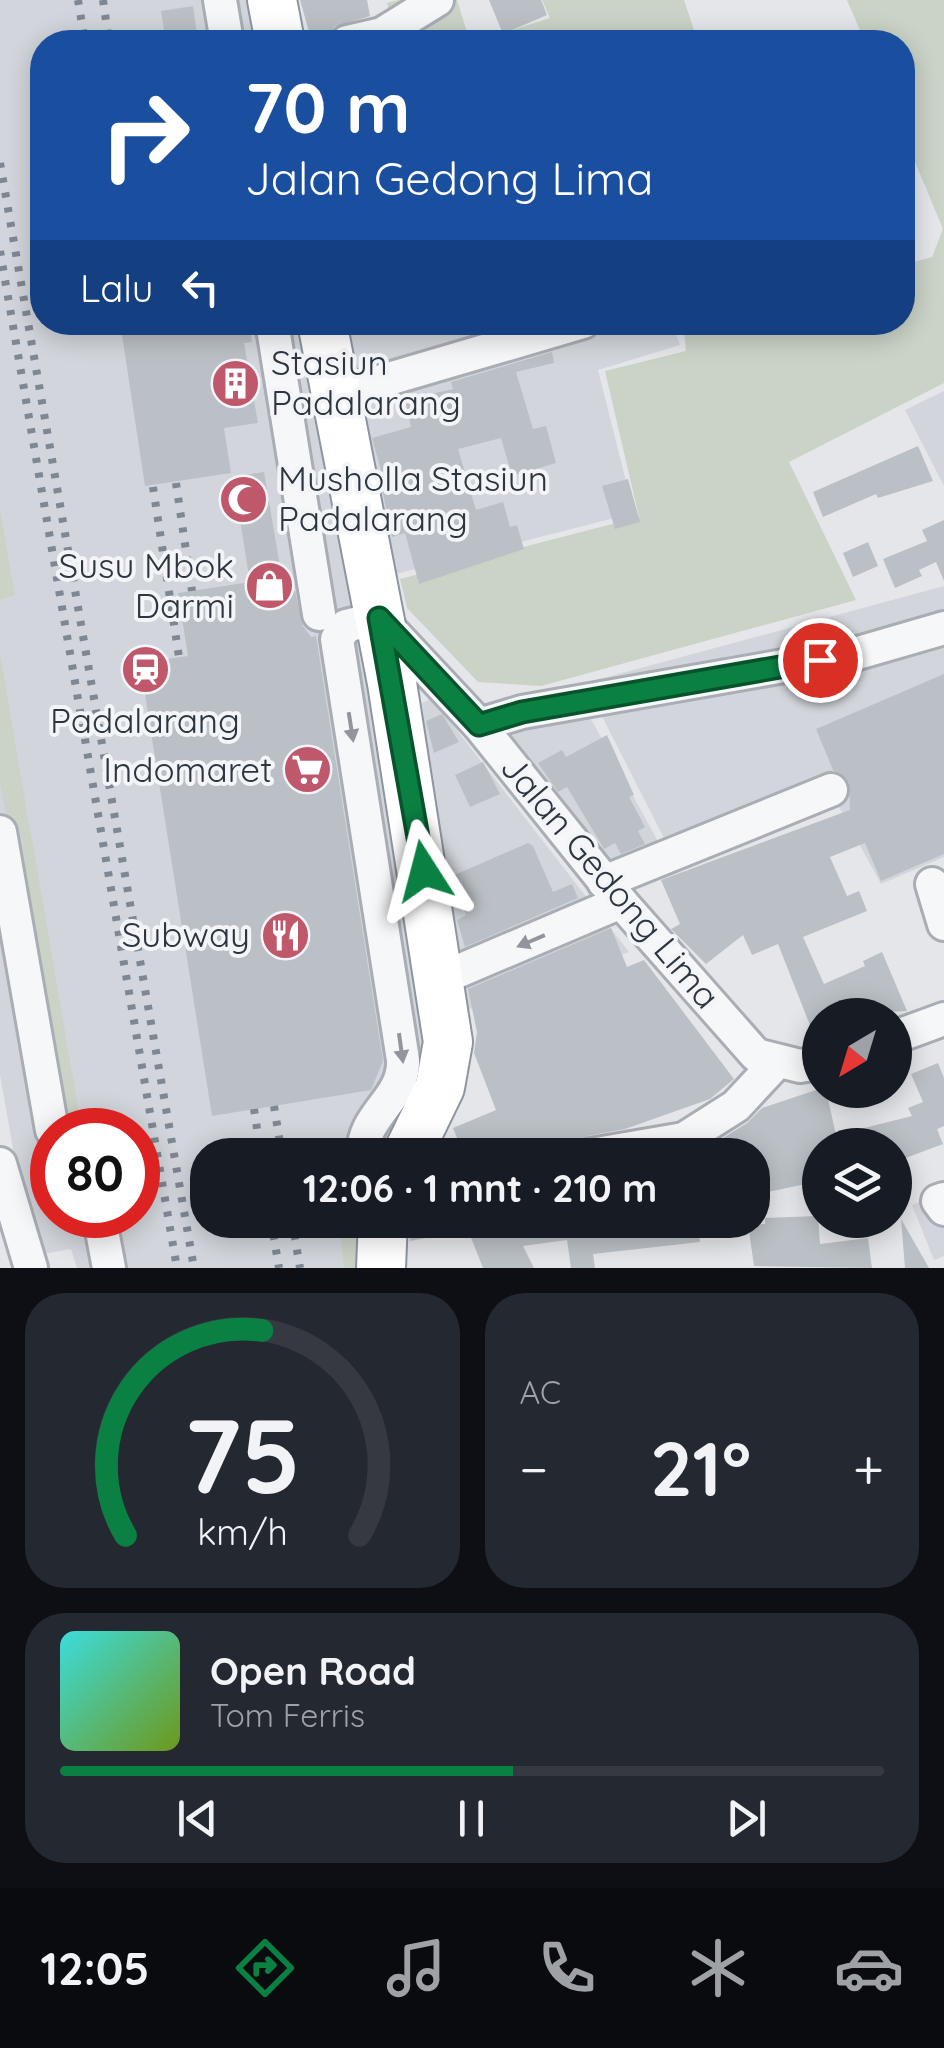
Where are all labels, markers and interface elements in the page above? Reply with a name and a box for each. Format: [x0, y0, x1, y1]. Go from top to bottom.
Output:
text: 70 m [245, 63, 411, 151]
icon: right [80, 70, 210, 200]
text: Jalan Gedong Lima [245, 150, 653, 206]
icon: left [173, 260, 228, 315]
text: Lalu [80, 264, 153, 312]
place label: Stasiun Padalarang [271, 340, 461, 424]
building icon: Stasiun Padalarang [210, 357, 262, 409]
place label: Musholla Stasiun Padalarang [278, 456, 548, 540]
mosque icon: Musholla Stasiun Padalarang [217, 473, 269, 525]
place label: Susu Mbok Darmi [59, 543, 234, 627]
shop icon: Susu Mbok Darmi [243, 560, 295, 612]
pin [778, 618, 863, 703]
icon: arrive [793, 633, 848, 688]
station icon: Padalarang [119, 643, 171, 695]
place label: Padalarang [50, 698, 240, 742]
one-way arrow [344, 712, 359, 743]
supermarket icon: Indomaret [281, 744, 333, 796]
street label: Jalan Gedong Lima [492, 746, 730, 1017]
place label: Indomaret [103, 747, 272, 791]
position arrow [372, 819, 476, 923]
restaurant icon: Subway [259, 909, 311, 961]
place label: Subway [122, 912, 250, 956]
one-way arrow [516, 933, 546, 949]
north arrow [802, 998, 912, 1108]
map controls [802, 998, 912, 1238]
one-way arrow [393, 1033, 409, 1064]
speed limit sign: 80 [30, 1108, 160, 1238]
button: layers [802, 1128, 912, 1238]
text: 12:06 · 1 mnt · 210 m [303, 1164, 657, 1212]
text: AC [520, 1372, 561, 1412]
text: 75 [184, 1389, 301, 1519]
text: 21° [650, 1421, 751, 1515]
text: − [520, 1434, 548, 1503]
text: + [853, 1434, 884, 1503]
text: km/h [197, 1509, 288, 1554]
text: Open Road [210, 1647, 416, 1695]
text: Tom Ferris [210, 1695, 365, 1735]
icon: previous [170, 1791, 225, 1846]
icon: pause [444, 1791, 499, 1846]
icon: next [719, 1791, 774, 1846]
icon: directions [230, 1933, 300, 2003]
icon: music [381, 1933, 451, 2003]
icon: phone [532, 1933, 602, 2003]
icon: climate [683, 1933, 753, 2003]
icon: car [834, 1933, 904, 2003]
text: 12:05 [40, 1940, 149, 1996]

